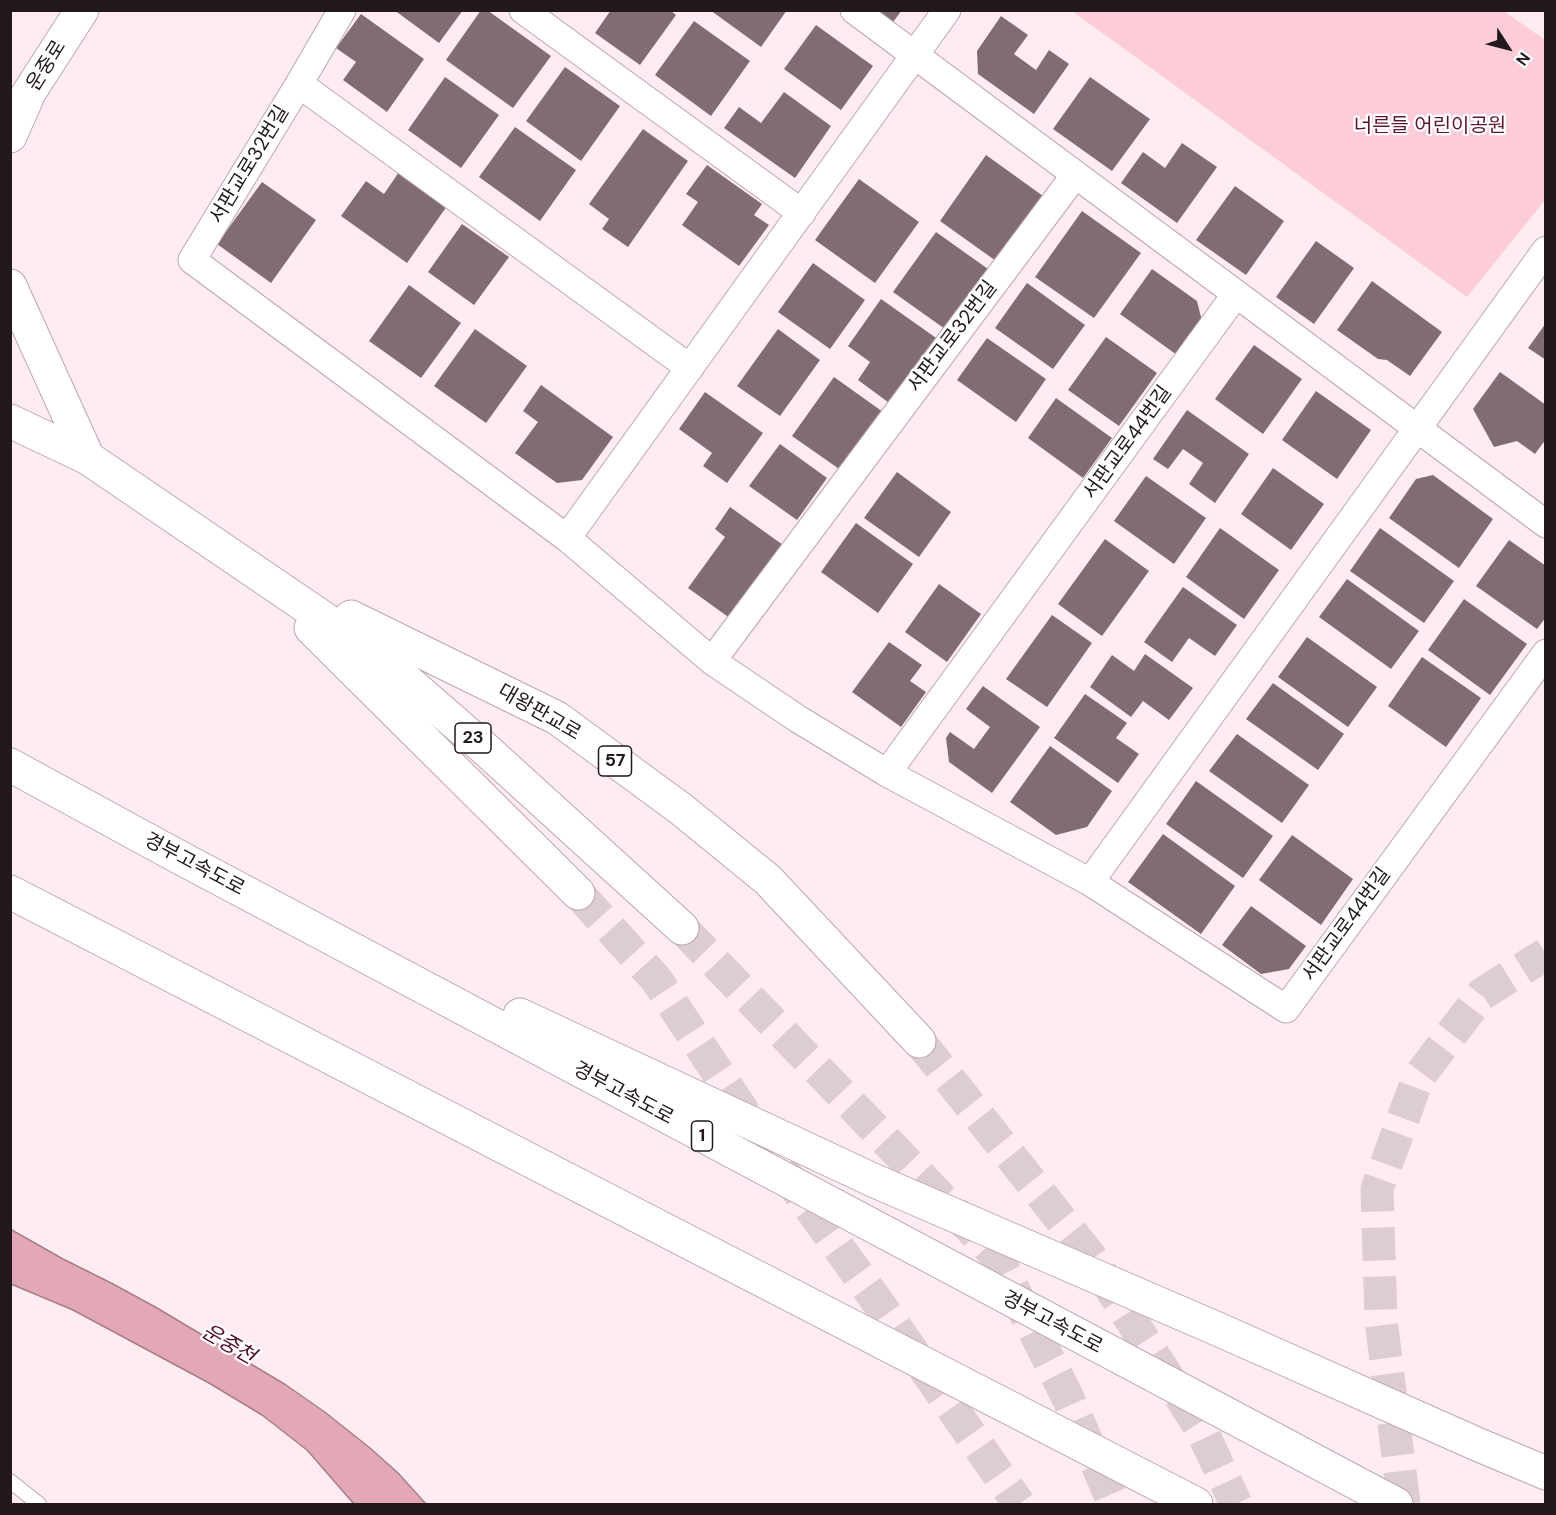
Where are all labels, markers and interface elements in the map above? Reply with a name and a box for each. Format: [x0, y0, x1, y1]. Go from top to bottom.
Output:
north arrow [1478, 18, 1538, 78]
street label: 운중로 [22, 36, 72, 96]
text: N [1511, 48, 1535, 70]
street label: 서판교로32번길 [205, 102, 295, 228]
park label: 너른들 어린이공원 [1354, 115, 1506, 139]
street label: 서판교로32번길 [903, 276, 1003, 398]
street label: 서판교로44번길 [1079, 381, 1177, 505]
street label: 대왕판교로 [493, 680, 585, 746]
road number: 23 [455, 723, 491, 753]
road number: 57 [598, 746, 632, 776]
street label: 경부고속도로 [140, 828, 248, 902]
street label: 서판교로44번길 [1298, 863, 1396, 987]
street label: 경부고속도로 [569, 1057, 677, 1131]
road number: 1 [692, 1121, 712, 1151]
street label: 경부고속도로 [998, 1286, 1106, 1360]
water label: 운중천 [197, 1320, 259, 1370]

